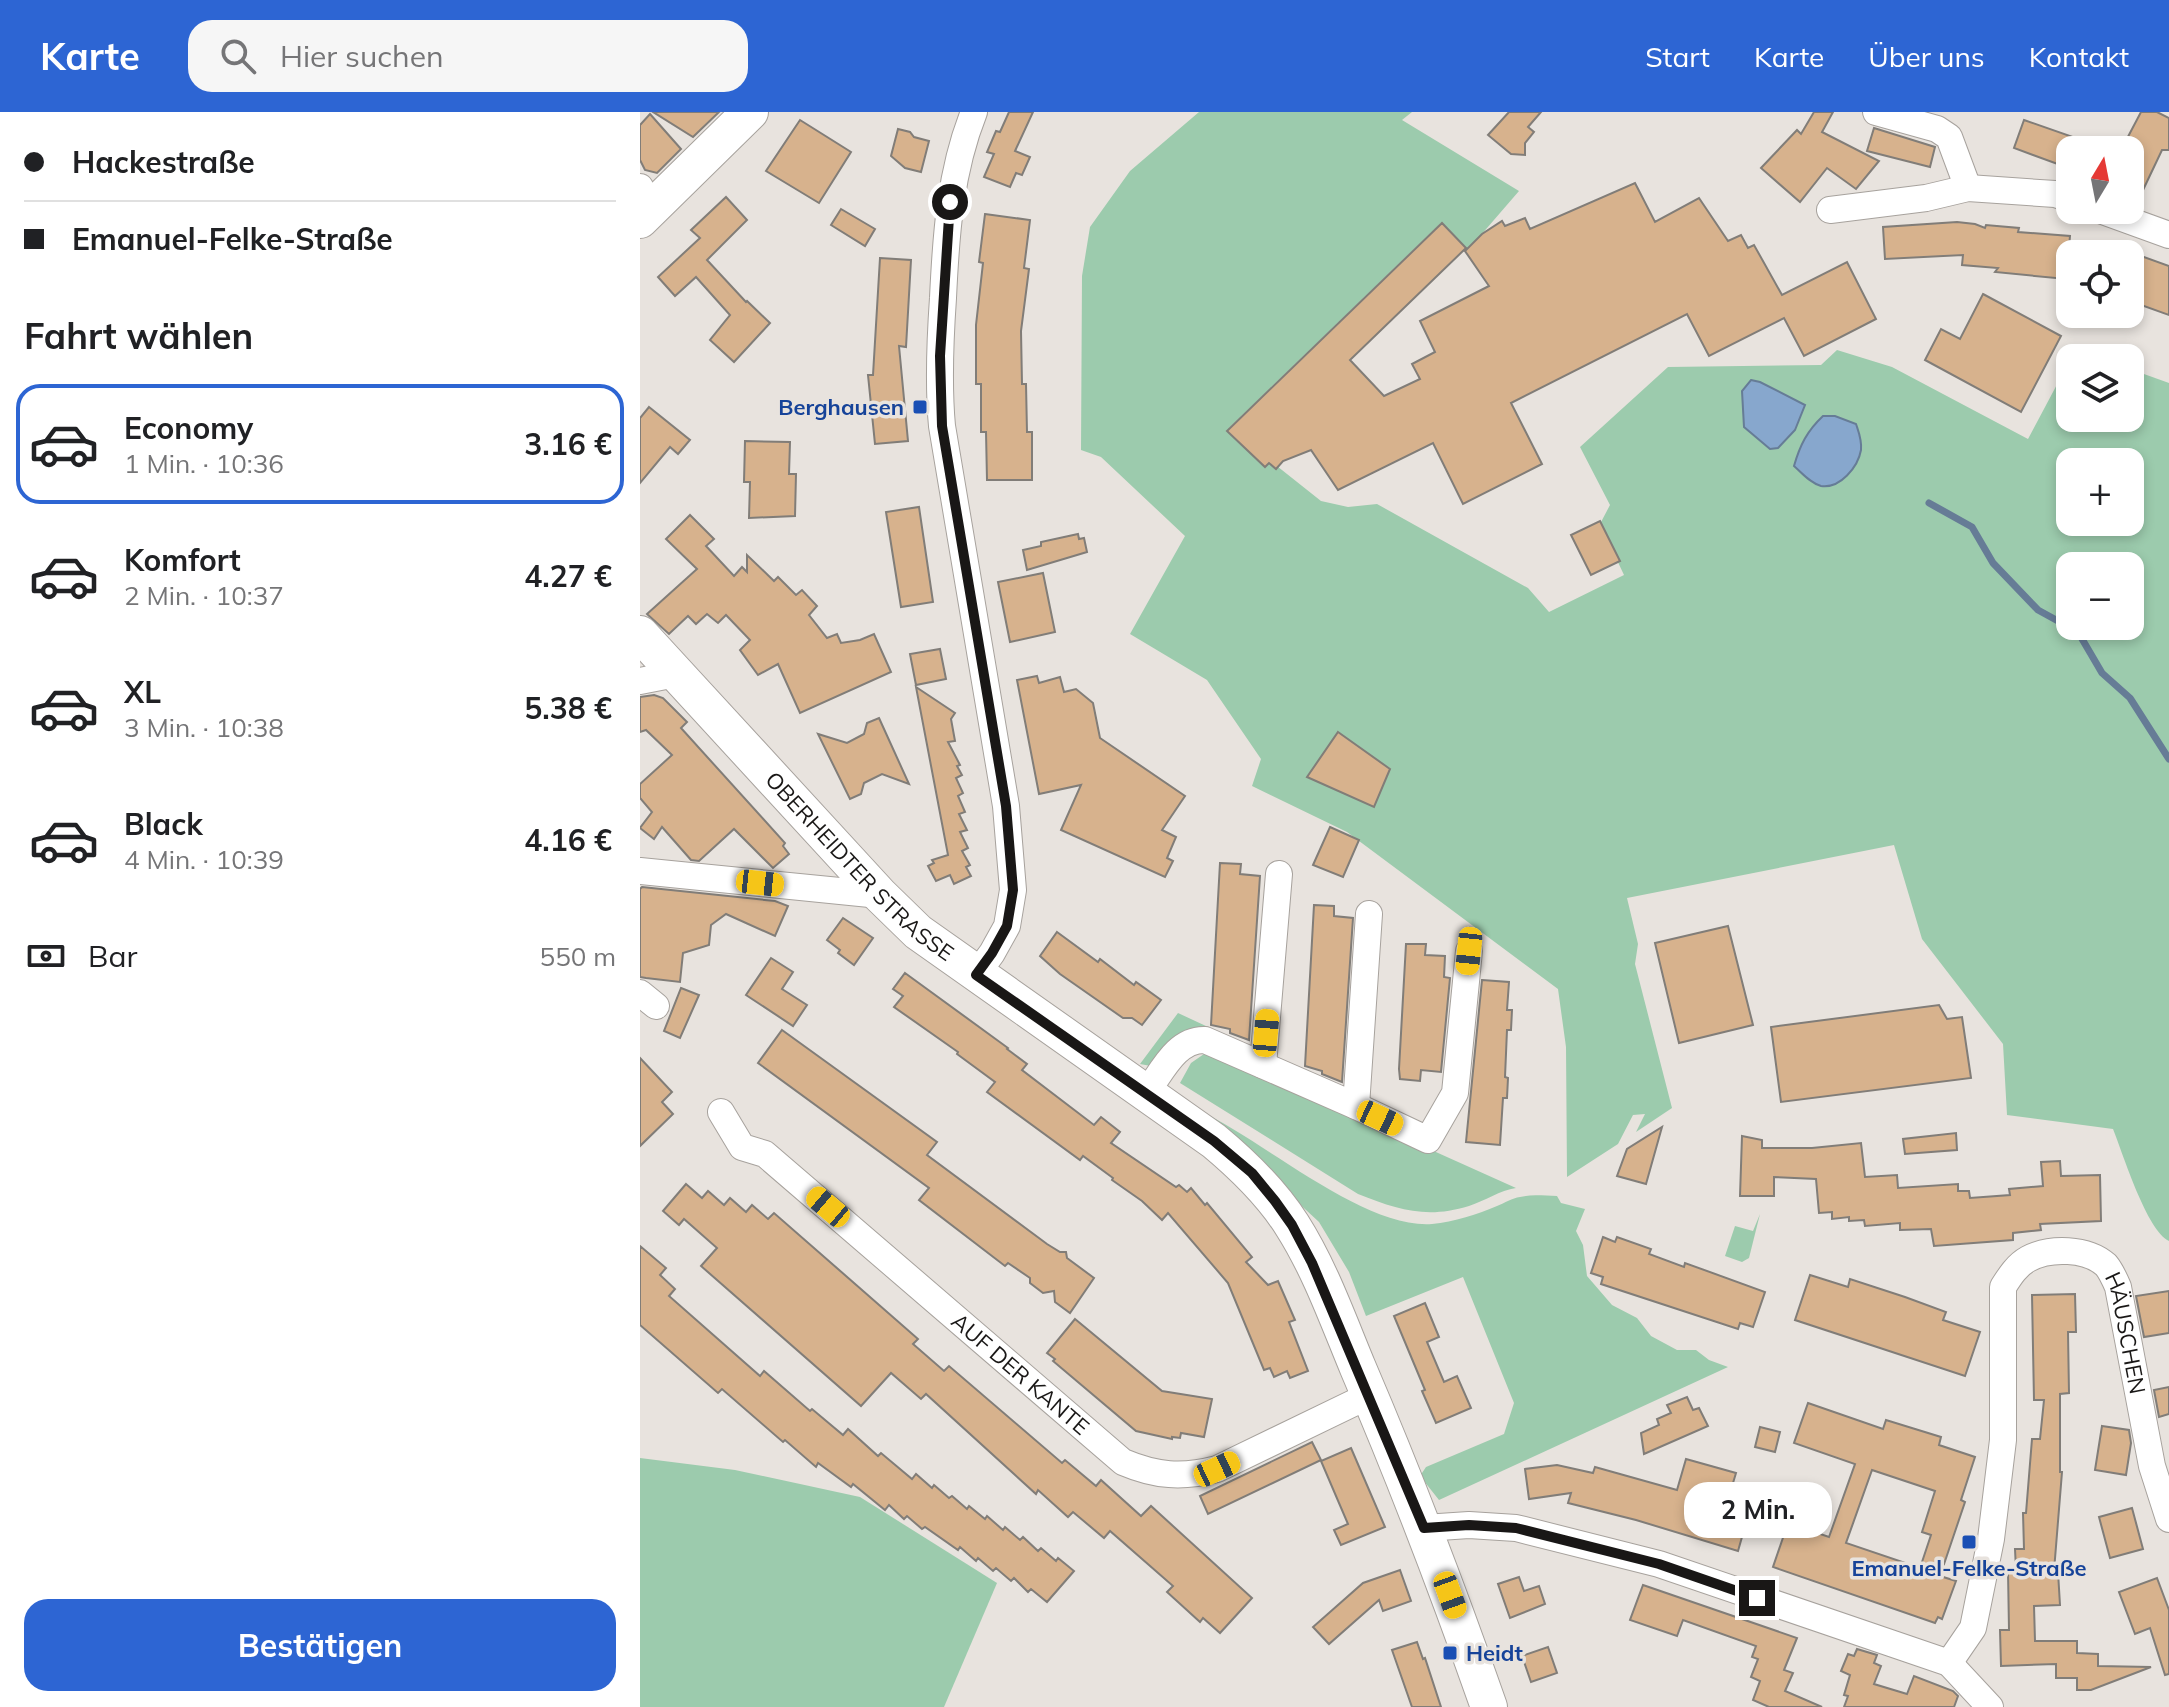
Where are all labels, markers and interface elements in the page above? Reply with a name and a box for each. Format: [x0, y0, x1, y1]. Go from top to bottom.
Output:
search box [188, 20, 748, 92]
text: Karte [40, 32, 140, 80]
icon: search [216, 34, 260, 78]
text: Hier suchen [280, 37, 444, 75]
text: Start [1645, 39, 1710, 74]
text: Karte [1754, 39, 1824, 74]
text: Über uns [1868, 39, 1985, 74]
text: Kontakt [2029, 39, 2129, 74]
north arrow [2056, 136, 2144, 224]
map controls [2056, 136, 2144, 640]
text: Hackestraße [72, 143, 255, 181]
route start [932, 184, 968, 220]
text: Emanuel-Felke-Straße [72, 220, 393, 258]
button: locate [2056, 240, 2144, 328]
text: Fahrt wählen [24, 313, 253, 358]
button: layers [2056, 344, 2144, 432]
place label: Berghausen [778, 393, 904, 421]
marker: Berghausen [911, 398, 929, 416]
icon: car [28, 408, 100, 480]
text: Economy [124, 409, 253, 447]
text: 3.16 € [524, 425, 612, 463]
text: 1 Min. · 10:36 [124, 447, 284, 480]
button: + [2056, 448, 2144, 536]
icon: car [28, 540, 100, 612]
text: Komfort [124, 541, 241, 579]
button: − [2056, 552, 2144, 640]
text: 4.27 € [524, 557, 612, 595]
text: 2 Min. · 10:37 [124, 579, 284, 612]
icon: car [28, 672, 100, 744]
text: XL [124, 673, 161, 711]
text: 5.38 € [524, 689, 612, 727]
text: 3 Min. · 10:38 [124, 711, 284, 744]
street label: OBERHEIDTER STRASSE [760, 766, 959, 967]
icon: car [28, 804, 100, 876]
text: Black [124, 805, 203, 843]
text: 4.16 € [524, 821, 612, 859]
text: 4 Min. · 10:39 [124, 843, 284, 876]
car [735, 869, 785, 897]
car [1455, 926, 1483, 976]
icon: cash [24, 934, 68, 978]
text: Bar [88, 937, 137, 975]
text: 550 m [540, 940, 616, 973]
car [1252, 1008, 1280, 1058]
car [1353, 1097, 1407, 1139]
car [802, 1182, 854, 1232]
street label: HÄUSCHEN [2099, 1267, 2152, 1396]
street label: AUF DER KANTE [946, 1307, 1095, 1441]
car [1190, 1448, 1244, 1490]
callout: 2 Min. [1683, 1482, 1831, 1538]
text: 2 Min. [1721, 1493, 1795, 1526]
marker: Emanuel-Felke-Straße [1960, 1533, 1978, 1551]
place label: Emanuel-Felke-Straße [1851, 1554, 2087, 1582]
car [1431, 1568, 1469, 1622]
route end [1739, 1580, 1775, 1616]
button: Bestätigen [24, 1599, 616, 1691]
place label: Heidt [1466, 1639, 1523, 1667]
marker: Heidt [1441, 1644, 1459, 1662]

